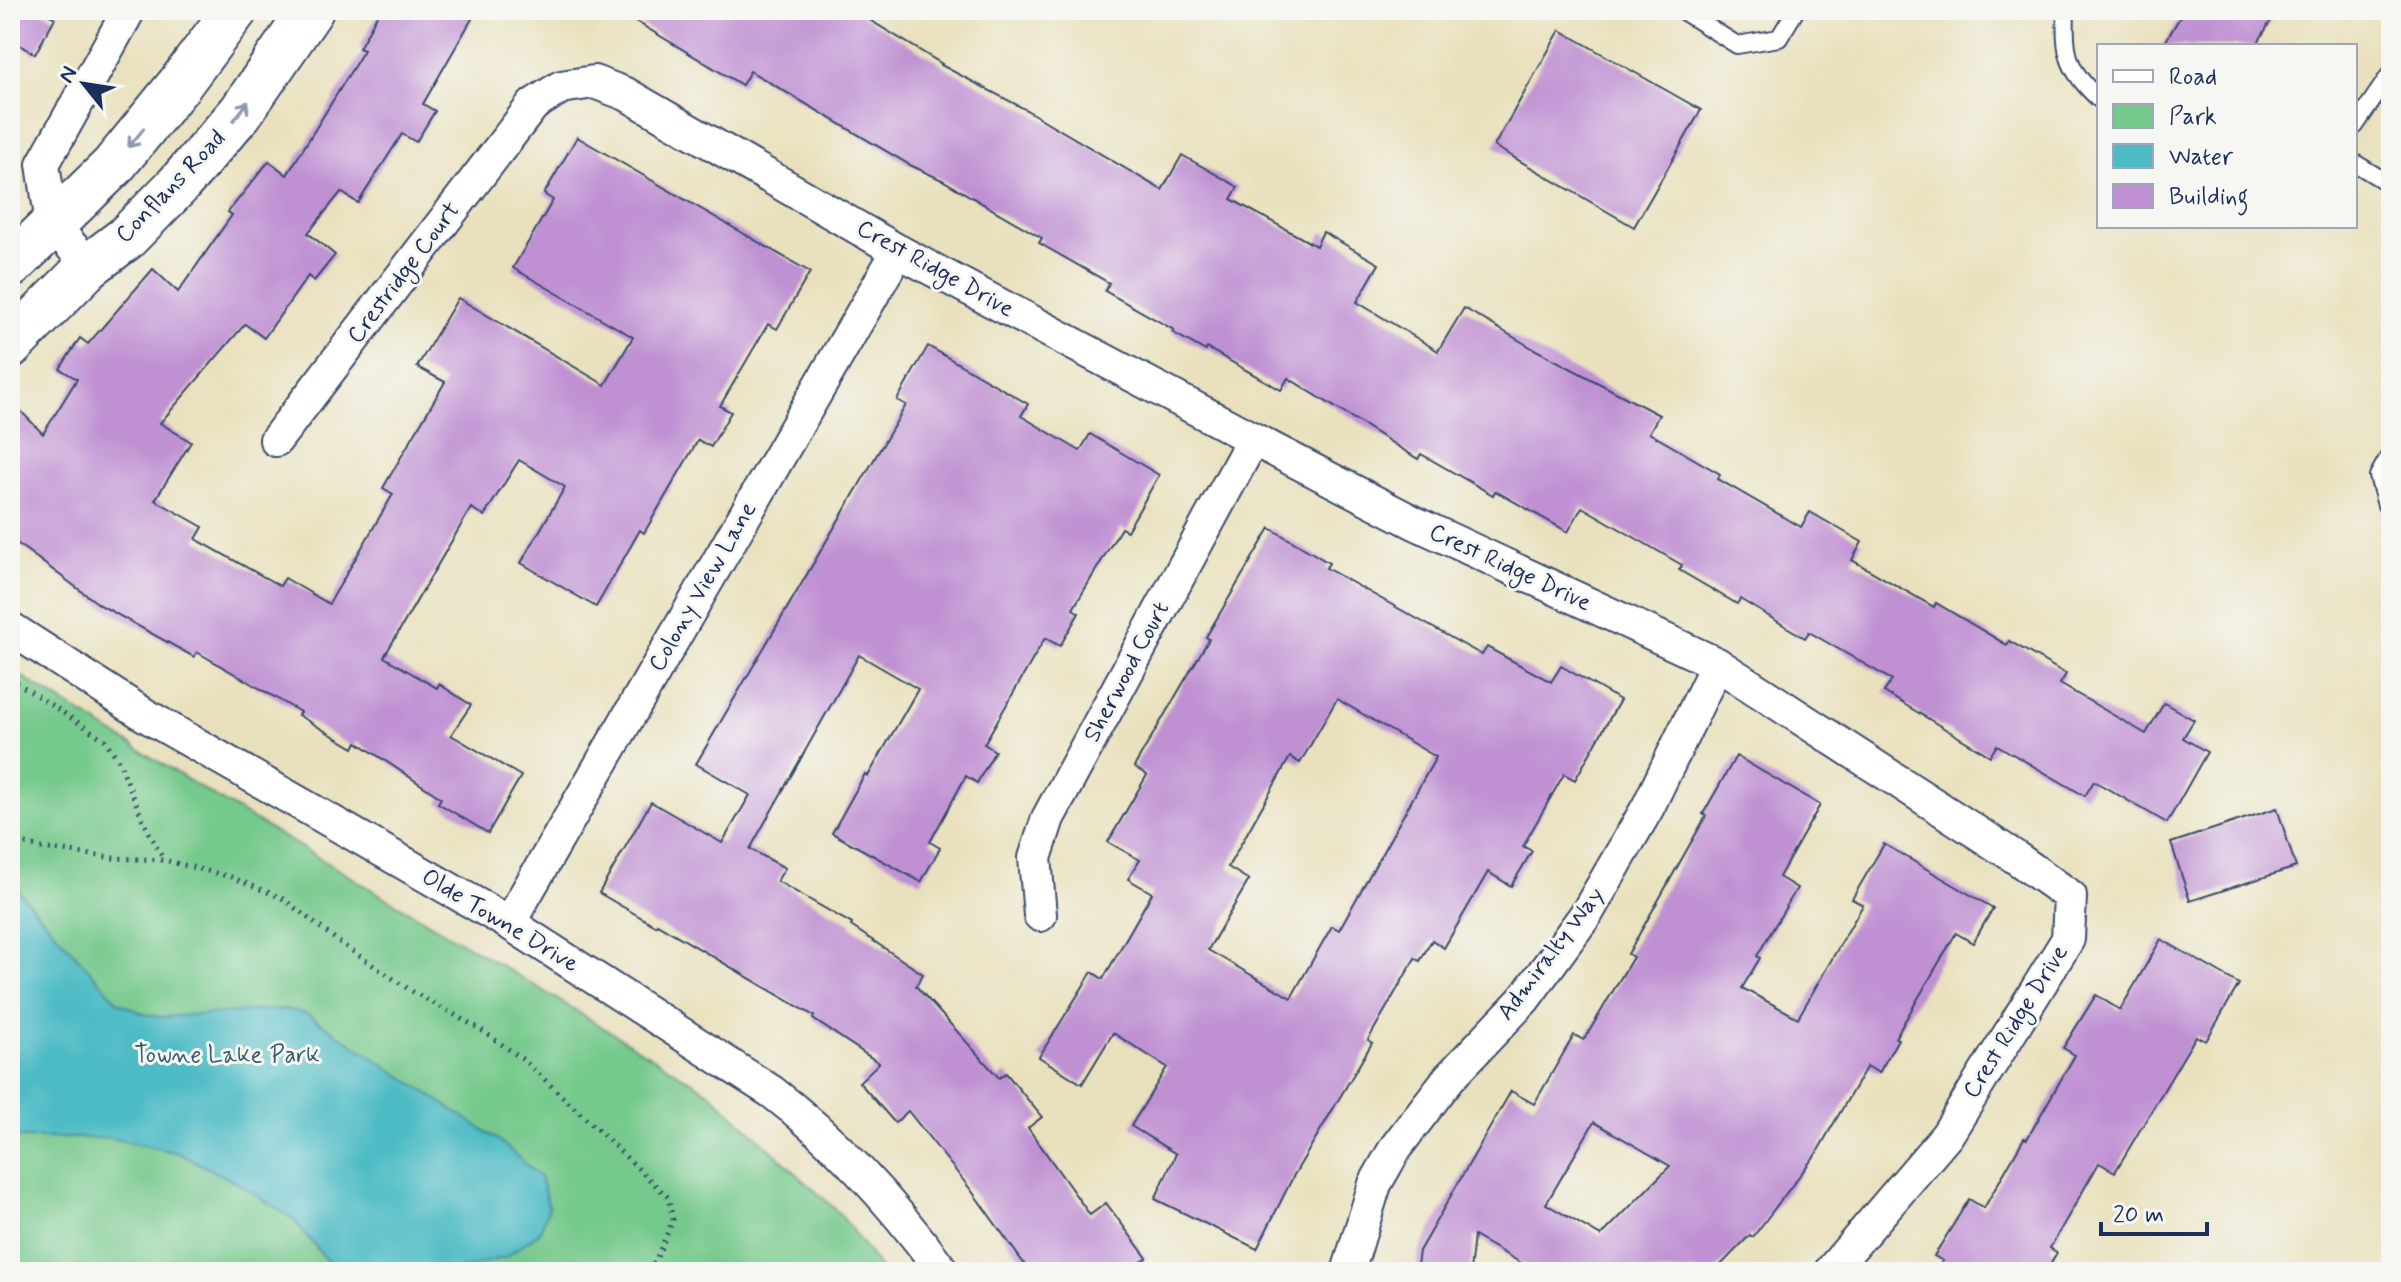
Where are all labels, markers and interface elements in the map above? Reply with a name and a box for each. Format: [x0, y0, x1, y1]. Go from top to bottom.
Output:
north arrow [44, 44, 124, 124]
legend [2097, 44, 2357, 228]
text: N [53, 62, 84, 88]
text: Road [2169, 62, 2217, 93]
one-way arrow [232, 101, 250, 122]
text: Park [2169, 102, 2217, 133]
street label: Conflans Road [109, 124, 233, 250]
one-way arrow [127, 127, 145, 148]
text: Water [2169, 142, 2234, 173]
text: Building [2169, 182, 2249, 216]
street label: Crestridge Court [341, 196, 469, 351]
street label: Crest Ridge Drive [850, 213, 1019, 327]
street label: Colony View Lane [642, 496, 764, 677]
street label: Crest Ridge Drive [1423, 517, 1596, 621]
street label: Sherwood Court [1077, 596, 1177, 748]
street label: Olde Towne Drive [416, 862, 584, 980]
street label: Admiralty Way [1491, 881, 1611, 1027]
street label: Crest Ridge Drive [1956, 939, 2077, 1106]
park label: Towne Lake Park [134, 1040, 320, 1071]
scale bar [2101, 1186, 2207, 1236]
text: 20 m [2113, 1200, 2164, 1231]

